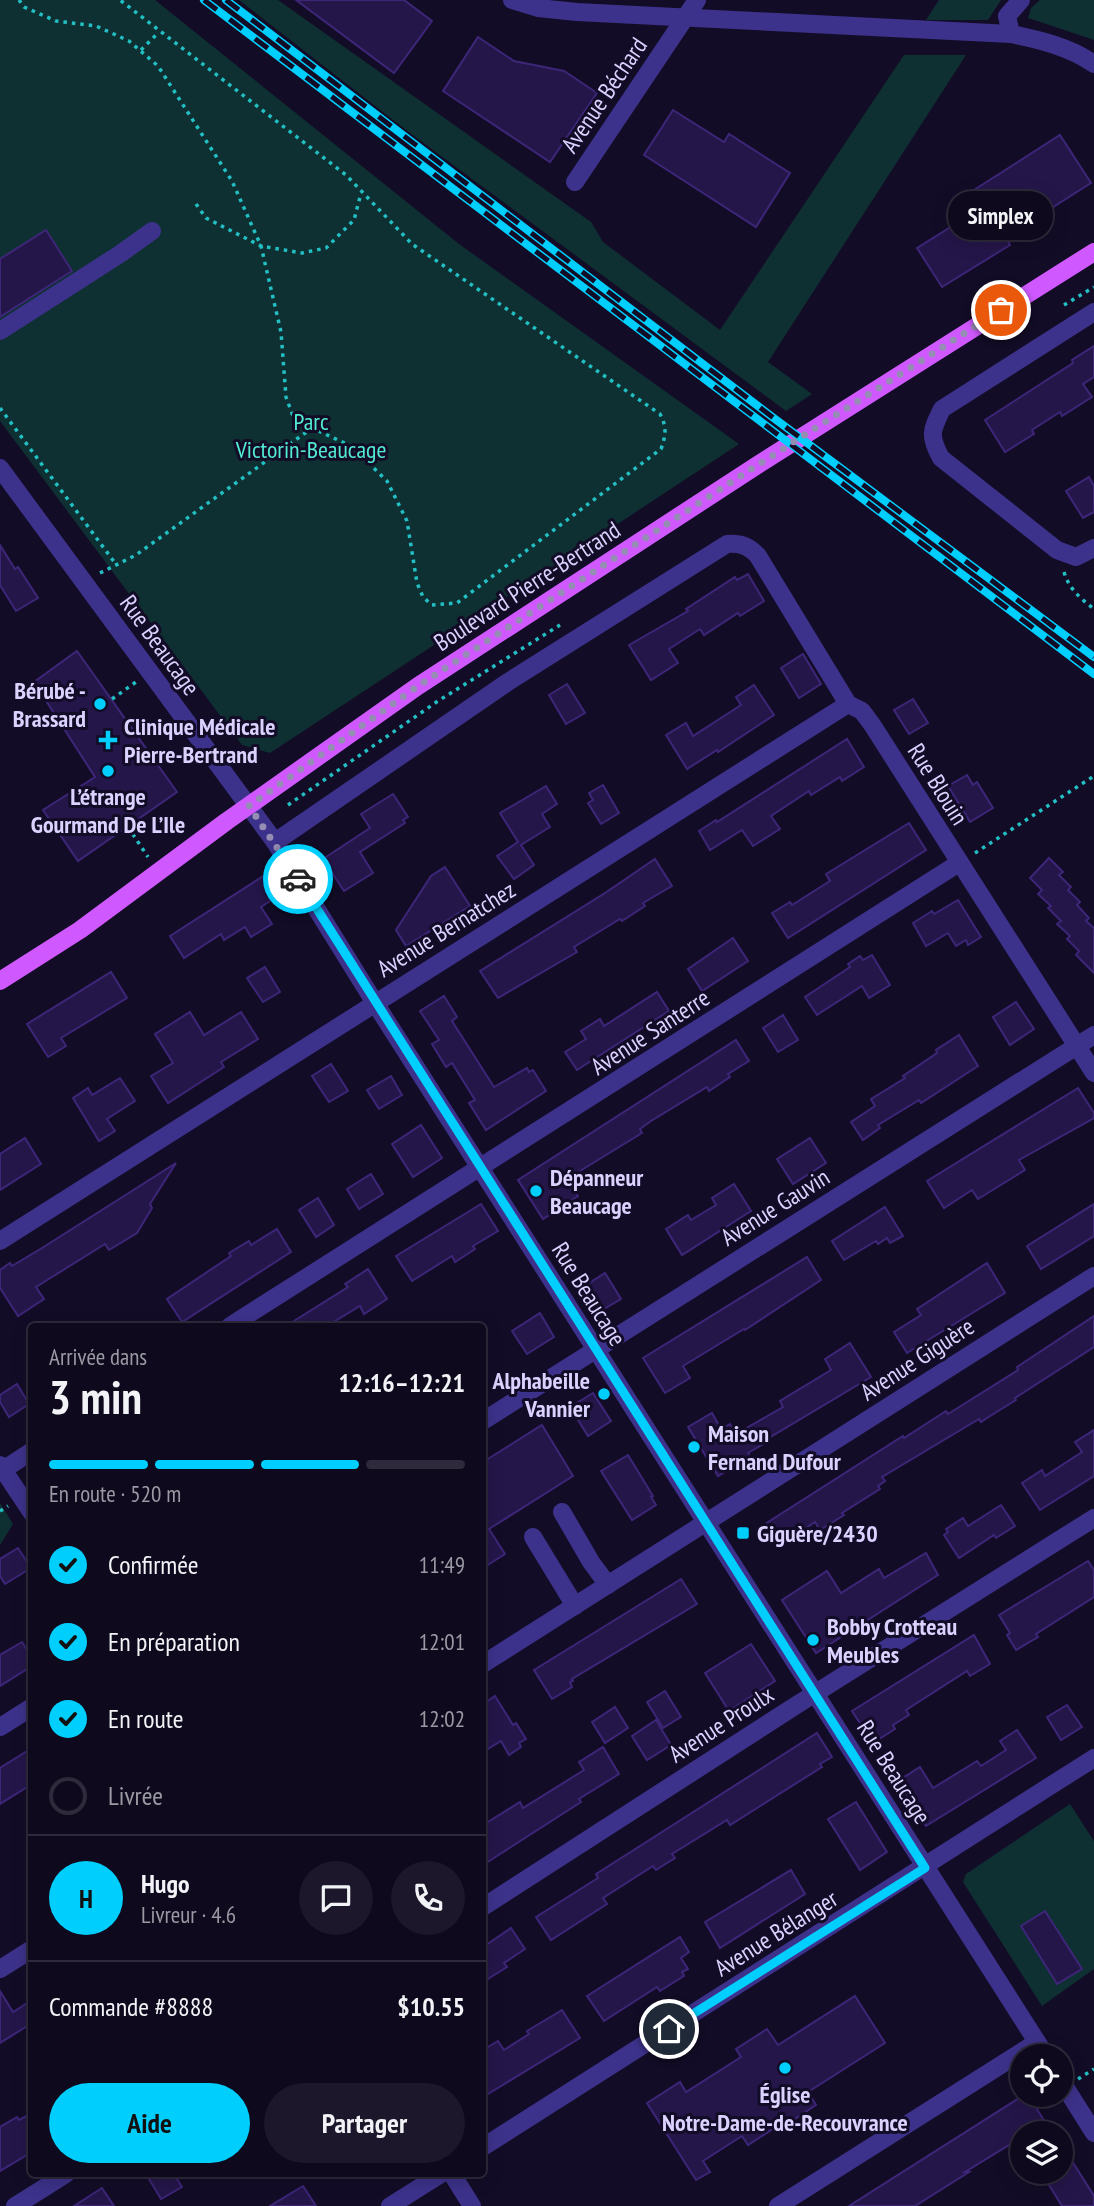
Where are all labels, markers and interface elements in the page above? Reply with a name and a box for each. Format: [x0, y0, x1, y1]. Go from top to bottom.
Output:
street label: Avenue Béchard [554, 31, 654, 159]
callout: Simplex [948, 191, 1054, 240]
text: Simplex [968, 201, 1033, 230]
pin [971, 280, 1031, 340]
icon: bag [982, 291, 1020, 329]
park label: Parc Victorin-Beaucage [235, 406, 386, 465]
street label: Boulevard Pierre-Bertrand [428, 514, 626, 658]
street label: Rue Beaucage [113, 589, 207, 701]
place label: Bérubé - Brassard [13, 675, 86, 734]
marker: Bérubé - Brassard [92, 696, 108, 712]
place label: Clinique Médicale Pierre-Bertrand [124, 711, 276, 770]
marker: Clinique Médicale Pierre-Bertrand [98, 730, 118, 750]
street label: Rue Blouin [901, 737, 975, 831]
marker: L’étrange Gourmand De L’Ile [100, 763, 116, 779]
place label: L’étrange Gourmand De L’Ile [31, 781, 185, 840]
courier [263, 844, 333, 914]
icon: car [279, 860, 317, 898]
street label: Avenue Bernatchez [371, 874, 521, 984]
street label: Avenue Santerre [585, 982, 715, 1082]
street label: Avenue Gauvin [715, 1161, 835, 1253]
place label: Dépanneur Beaucage [550, 1162, 644, 1221]
marker: Dépanneur Beaucage [528, 1183, 544, 1199]
street label: Rue Beaucage [545, 1236, 633, 1352]
street label: Avenue Giguère [854, 1311, 980, 1407]
text: Arrivée dans [49, 1342, 147, 1371]
place label: Alphabeille Vannier [491, 1365, 591, 1424]
text: 12:16–12:21 [338, 1366, 465, 1399]
text: 3 min [49, 1367, 142, 1427]
marker: Alphabeille Vannier [596, 1386, 612, 1402]
place label: Maison Fernand Dufour [708, 1418, 842, 1477]
marker: Maison Fernand Dufour [686, 1439, 702, 1455]
text: En route · 520 m [49, 1479, 181, 1508]
place label: Giguère/2430 [757, 1518, 878, 1549]
marker: Giguère/2430 [735, 1525, 751, 1541]
icon: check [49, 1546, 87, 1584]
text: Confirmée [108, 1548, 199, 1581]
text: 11:49 [419, 1550, 465, 1579]
place label: Bobby Crotteau Meubles [827, 1611, 957, 1670]
icon: check [49, 1623, 87, 1661]
text: En préparation [108, 1625, 240, 1658]
text: 12:01 [419, 1627, 465, 1656]
marker: Bobby Crotteau Meubles [805, 1632, 821, 1648]
street label: Avenue Proulx [663, 1679, 779, 1769]
icon: check [49, 1700, 87, 1738]
text: En route [108, 1702, 183, 1735]
text: 12:02 [419, 1704, 465, 1733]
street label: Rue Beaucage [850, 1714, 938, 1830]
text: Livrée [108, 1779, 163, 1812]
button: chat [299, 1861, 373, 1935]
button: phone [391, 1861, 465, 1935]
text: Hugo [141, 1867, 190, 1900]
text: H [79, 1882, 93, 1915]
street label: Avenue Bélanger [709, 1883, 844, 1983]
text: Livreur · 4.6 [141, 1900, 236, 1929]
text: Commande #8888 [49, 1990, 213, 2023]
text: $10.55 [397, 1990, 465, 2023]
pin [639, 1999, 699, 2059]
icon: home [650, 2010, 688, 2048]
map controls [1010, 2044, 1073, 2184]
button: locate [1010, 2044, 1073, 2107]
marker: Église Notre-Dame-de-Recouvrance [777, 2060, 793, 2076]
place label: Église Notre-Dame-de-Recouvrance [662, 2079, 908, 2138]
button: Aide [49, 2083, 250, 2163]
button: Partager [264, 2083, 465, 2163]
button: layers [1010, 2121, 1073, 2184]

